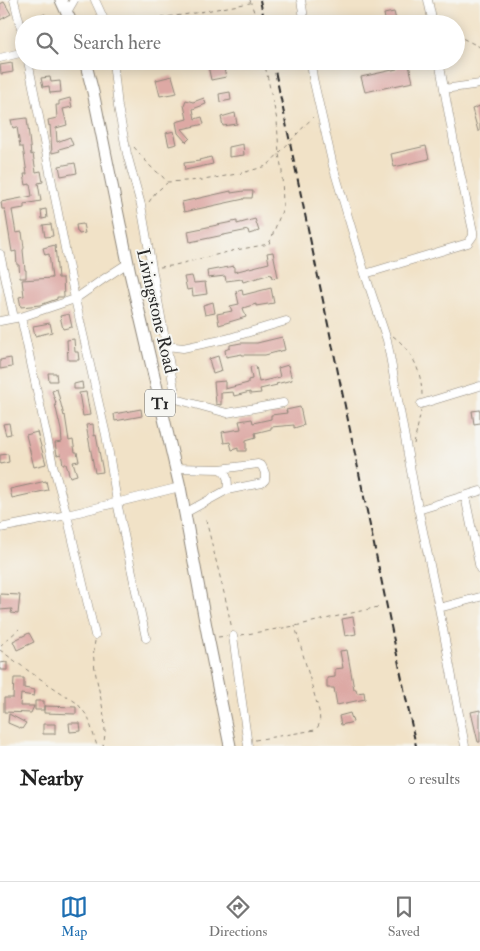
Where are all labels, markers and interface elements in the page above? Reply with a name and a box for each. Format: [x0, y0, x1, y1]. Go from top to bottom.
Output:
search box [15, 15, 465, 70]
icon: search [33, 29, 61, 57]
text: Search here [73, 31, 161, 55]
street label: Livingstone Road [131, 247, 182, 376]
road number: T1 [145, 389, 175, 416]
text: Nearby [20, 765, 83, 792]
text: 0 results [407, 769, 460, 789]
tab: Map [60, 893, 88, 940]
tab: Directions [209, 893, 267, 940]
tab: Saved [388, 893, 420, 940]

